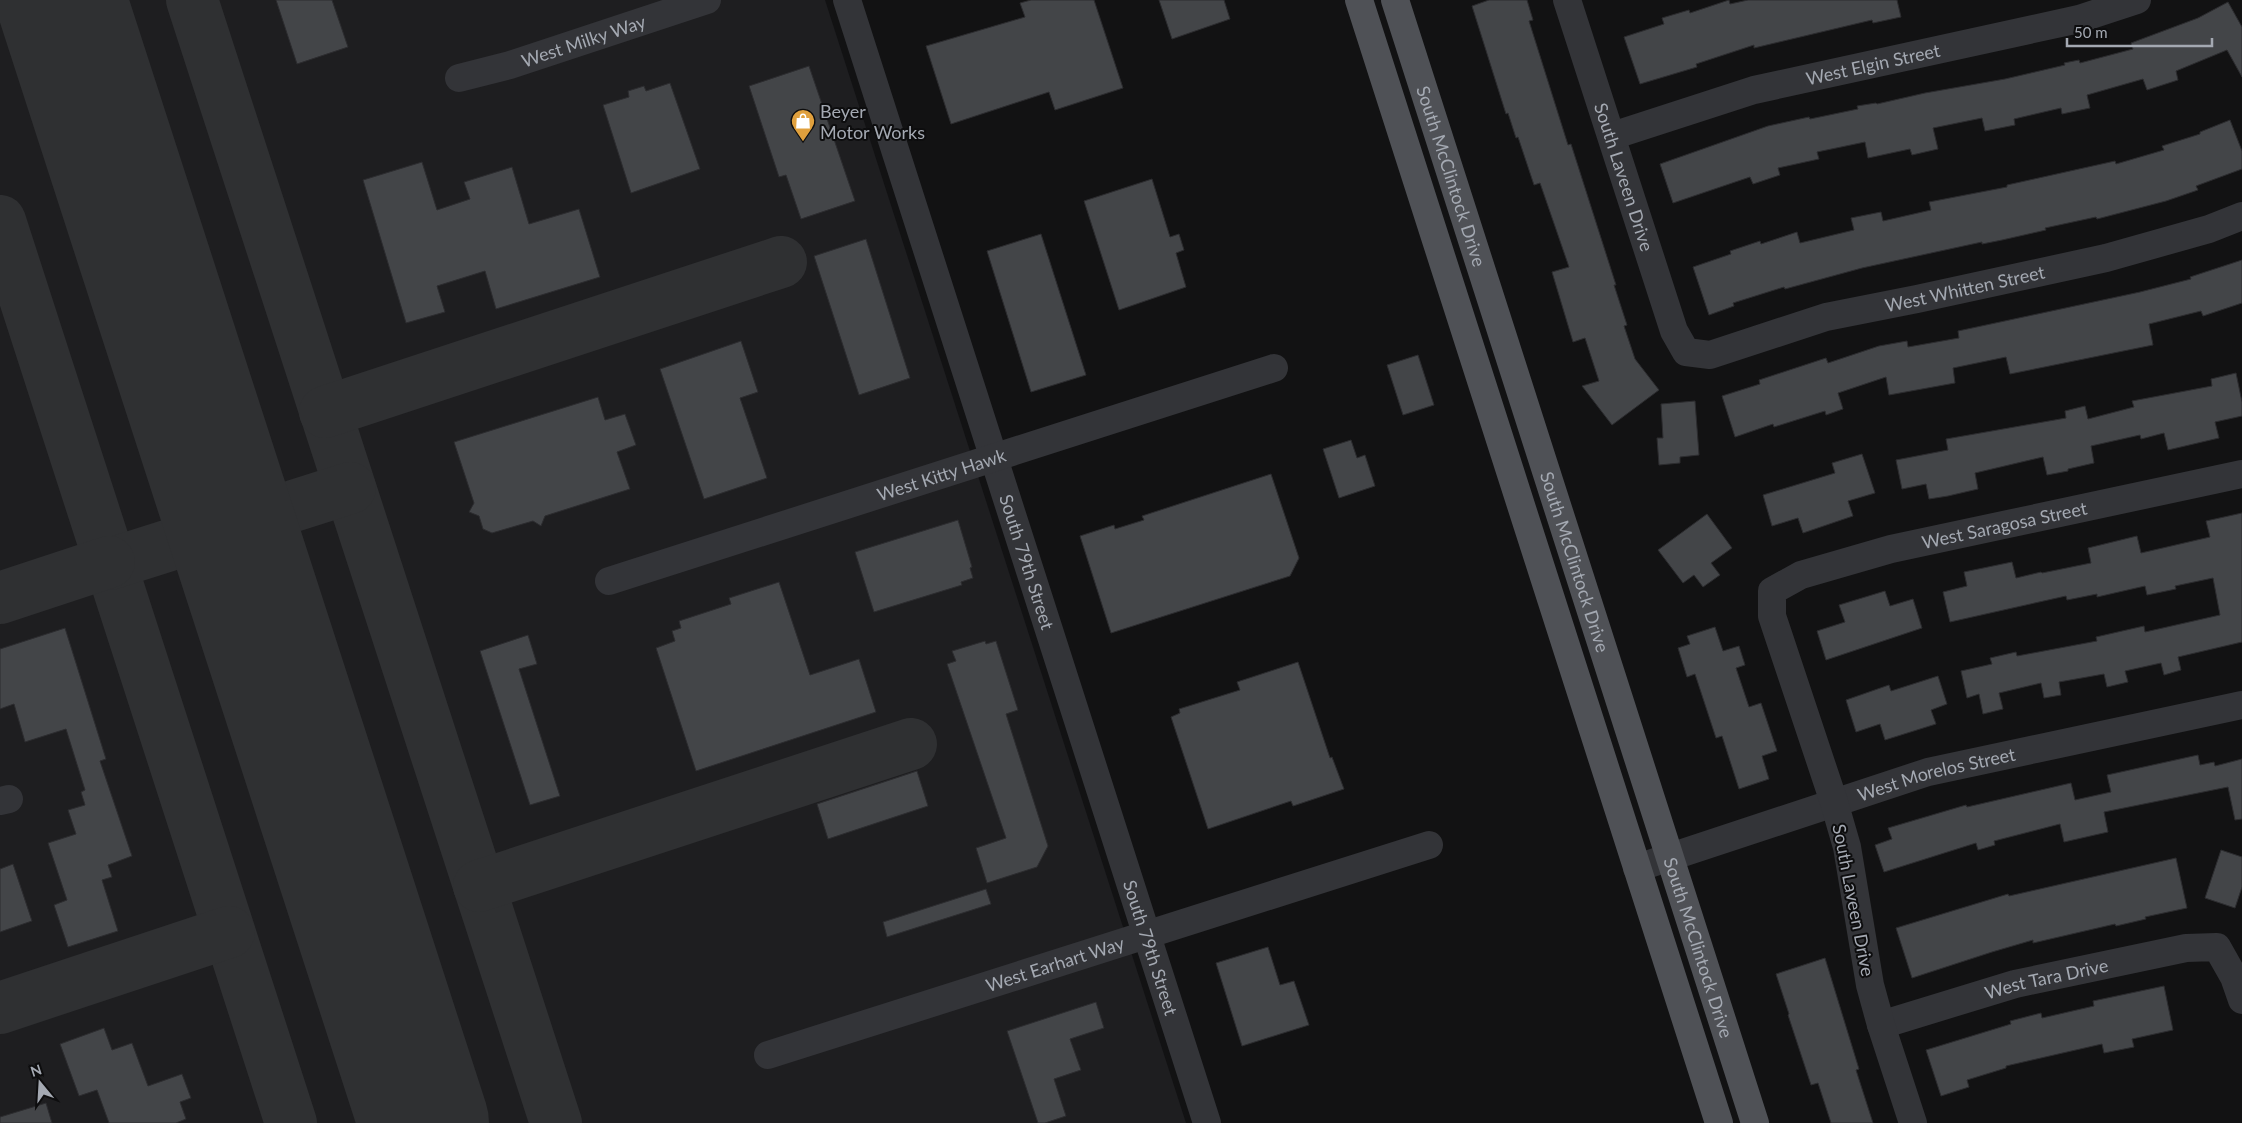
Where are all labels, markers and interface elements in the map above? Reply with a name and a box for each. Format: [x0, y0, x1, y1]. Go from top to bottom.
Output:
street label: West Milky Way [519, 10, 649, 71]
scale bar [2067, 15, 2212, 47]
text: 50 m [2074, 23, 2108, 41]
street label: West Elgin Street [1804, 39, 1942, 89]
street label: South McClintock Drive [1412, 83, 1491, 269]
place label: Beyer Motor Works [820, 100, 925, 143]
street label: South Laveen Drive [1590, 100, 1658, 254]
shop icon: Beyer Motor Works [790, 108, 816, 142]
street label: West Whitten Street [1883, 261, 2047, 316]
street label: West Kitty Hawk [874, 443, 1009, 505]
street label: South McClintock Drive [1536, 469, 1614, 655]
street label: South 79th Street [995, 492, 1059, 633]
street label: West Saragosa Street [1920, 496, 2089, 553]
street label: West Morelos Street [1855, 743, 2018, 806]
street label: South Laveen Drive [1828, 822, 1880, 978]
street label: South McClintock Drive [1660, 854, 1738, 1041]
street label: South 79th Street [1119, 877, 1183, 1018]
street label: West Earhart Way [983, 931, 1127, 996]
street label: West Tara Drive [1982, 954, 2110, 1004]
north arrow [15, 1058, 65, 1108]
text: N [28, 1060, 44, 1080]

